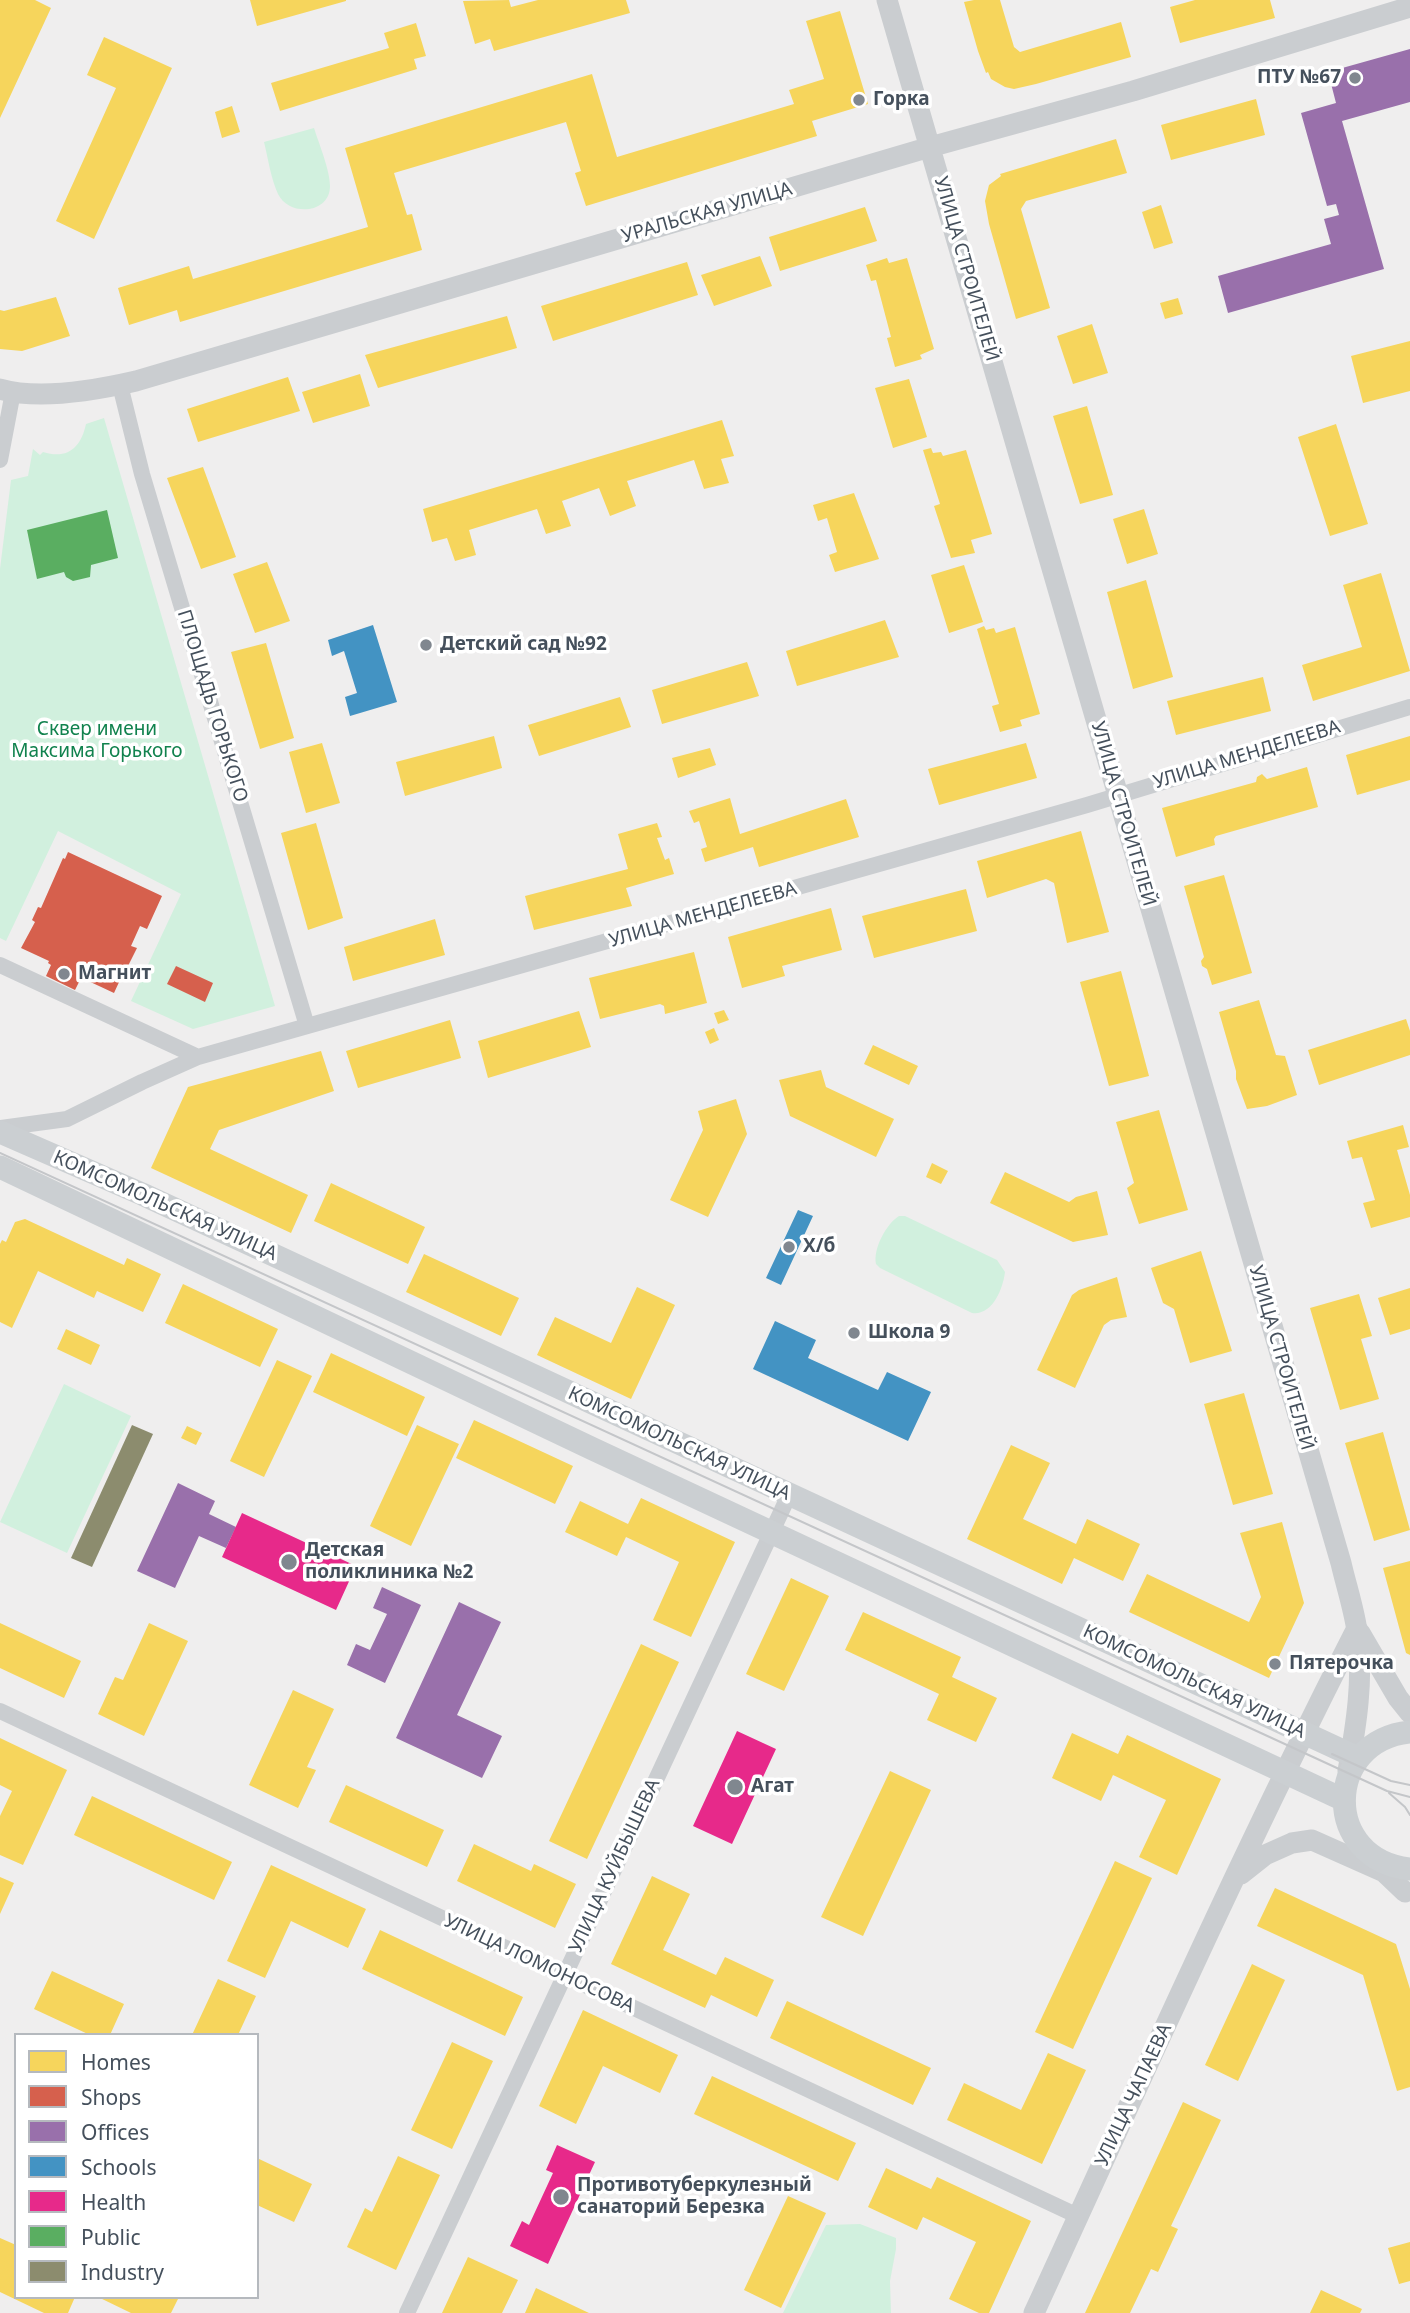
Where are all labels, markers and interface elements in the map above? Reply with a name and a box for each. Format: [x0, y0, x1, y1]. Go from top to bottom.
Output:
place label: ПТУ №67 [1257, 67, 1341, 89]
marker: ПТУ №67 [1347, 70, 1363, 86]
place label: Горка [873, 89, 929, 111]
marker: Горка [851, 92, 867, 108]
street label: УЛИЦА СТРОИТЕЛЕЙ [929, 174, 1003, 364]
street label: УРАЛЬСКАЯ УЛИЦА [619, 178, 795, 248]
street label: ПЛОЩАДЬ ГОРЬКОГО [172, 607, 252, 805]
place label: Детский сад №92 [440, 634, 607, 656]
marker: Детский сад №92 [418, 637, 434, 653]
street label: УЛИЦА МЕНДЕЛЕЕВА [1151, 716, 1343, 794]
park label: Сквер имени Максима Горького [11, 719, 183, 763]
street label: УЛИЦА СТРОИТЕЛЕЙ [1086, 719, 1160, 909]
street label: УЛИЦА МЕНДЕЛЕЕВА [607, 877, 799, 953]
place label: Магнит [78, 963, 151, 985]
marker: Магнит [56, 966, 72, 982]
street label: КОМСОМОЛЬСКАЯ УЛИЦА [49, 1146, 281, 1266]
place label: Х/б [803, 1236, 835, 1258]
marker: Х/б [781, 1239, 797, 1255]
street label: УЛИЦА СТРОИТЕЛЕЙ [1244, 1263, 1318, 1453]
place label: Школа 9 [868, 1322, 950, 1344]
marker: Школа 9 [846, 1325, 862, 1341]
street label: КОМСОМОЛЬСКАЯ УЛИЦА [564, 1382, 794, 1506]
place label: Детская поликлиника №2 [305, 1540, 473, 1584]
marker: Детская поликлиника №2 [279, 1552, 299, 1572]
street label: КОМСОМОЛЬСКАЯ УЛИЦА [1079, 1620, 1309, 1744]
place label: Пятерочка [1289, 1653, 1394, 1675]
marker: Пятерочка [1267, 1656, 1283, 1672]
street label: УЛИЦА КУЙБЫШЕВА [565, 1775, 665, 1957]
place label: Агат [751, 1776, 794, 1798]
marker: Агат [725, 1777, 745, 1797]
street label: УЛИЦА ЛОМОНОСОВА [440, 1910, 638, 2018]
street label: УЛИЦА ЧАПАЕВА [1091, 2020, 1177, 2170]
legend [14, 2033, 259, 2299]
text: Homes [81, 2048, 151, 2076]
text: Shops [81, 2083, 141, 2111]
text: Offices [81, 2118, 149, 2146]
text: Schools [81, 2153, 156, 2181]
place label: Противотуберкулезный санаторий Березка [577, 2175, 812, 2219]
marker: Противотуберкулезный санаторий Березка [551, 2187, 571, 2207]
text: Health [81, 2188, 146, 2216]
text: Public [81, 2223, 141, 2251]
text: Industry [81, 2258, 164, 2286]

